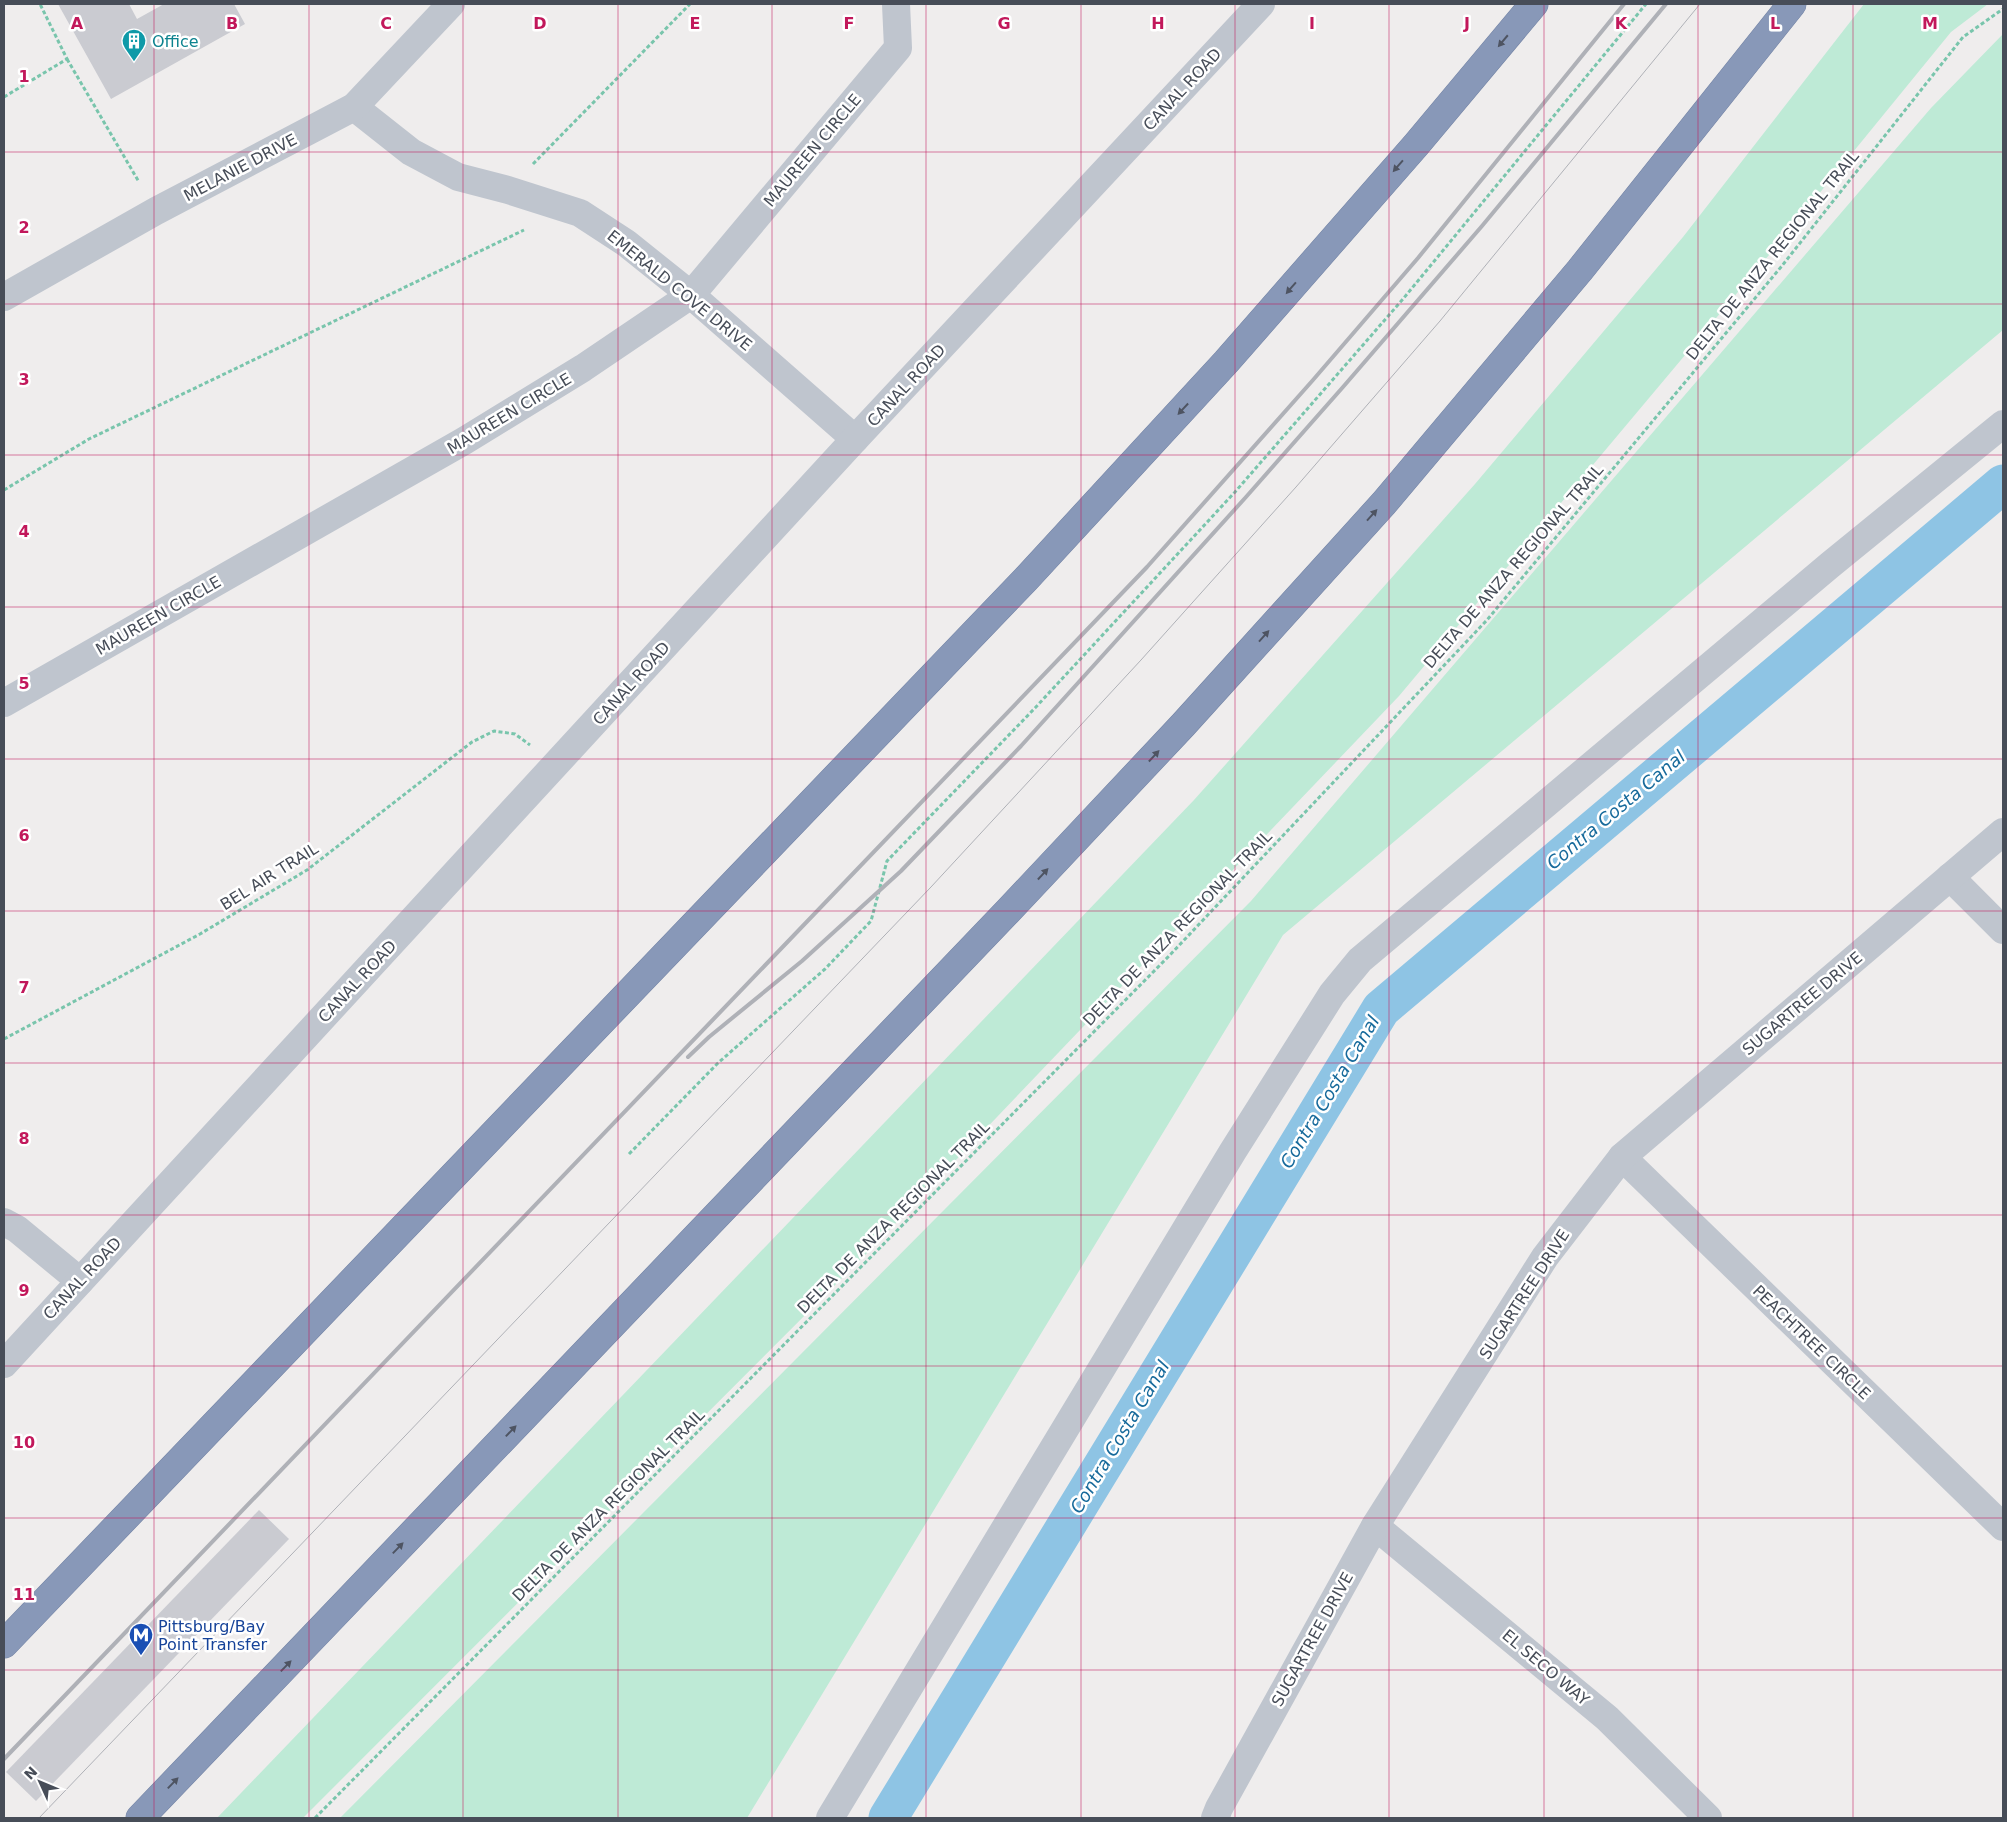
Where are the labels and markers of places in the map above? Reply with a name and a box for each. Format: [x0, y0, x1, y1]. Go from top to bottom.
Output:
building icon: Office [121, 28, 147, 62]
place label: Office [152, 32, 199, 51]
place label: Pittsburg/Bay Point Transfer [158, 1617, 268, 1654]
metro station icon: Pittsburg/Bay Point Transfer [128, 1622, 154, 1656]

